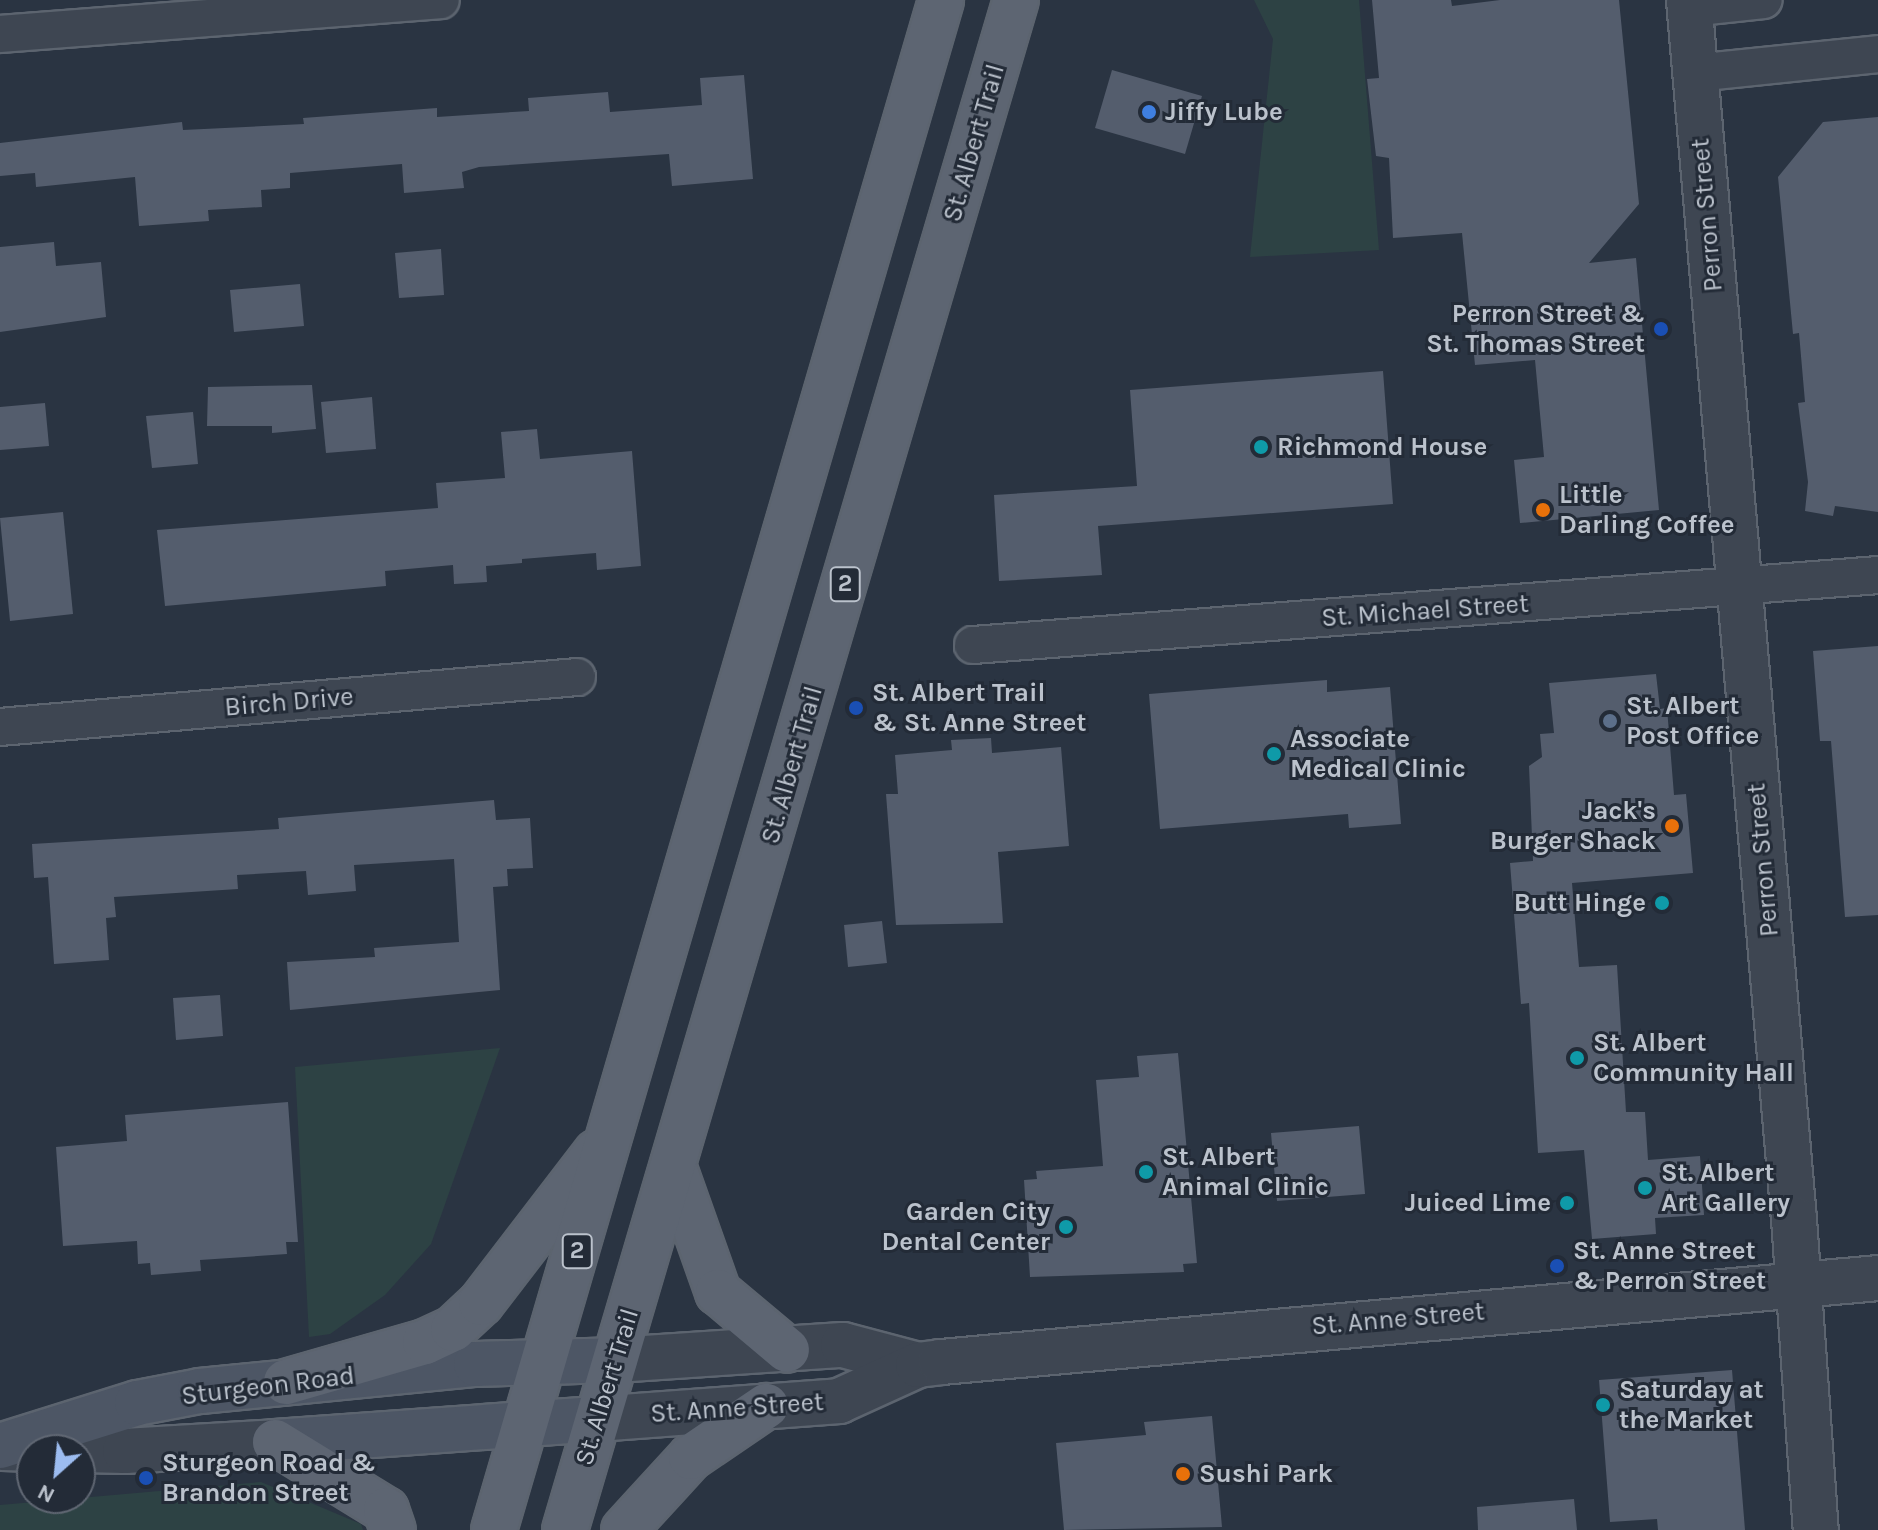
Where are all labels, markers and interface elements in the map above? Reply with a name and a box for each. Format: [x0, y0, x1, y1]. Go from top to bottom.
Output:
street label: St. Albert Trail [937, 61, 1011, 225]
place label: Jiffy Lube [1165, 96, 1283, 128]
marker: Jiffy Lube [1140, 103, 1158, 121]
street label: Perron Street [1685, 137, 1729, 293]
place label: Perron Street & St. Thomas Street [1426, 298, 1645, 360]
marker: Perron Street & St. Thomas Street [1652, 320, 1670, 338]
place label: Richmond House [1277, 431, 1487, 463]
marker: Richmond House [1252, 438, 1270, 456]
place label: Little Darling Coffee [1559, 479, 1734, 540]
marker: Little Darling Coffee [1534, 501, 1552, 519]
road number: 2 [829, 564, 861, 604]
street label: St. Michael Street [1320, 588, 1530, 634]
place label: St. Albert Trail & St. Anne Street [872, 677, 1087, 738]
street label: Birch Drive [223, 681, 355, 723]
street label: St. Albert Trail [755, 683, 829, 847]
place label: St. Albert Post Office [1626, 690, 1759, 752]
marker: St. Albert Trail & St. Anne Street [847, 699, 865, 717]
marker: St. Albert Post Office [1601, 712, 1619, 730]
place label: Associate Medical Clinic [1290, 723, 1466, 784]
marker: Associate Medical Clinic [1265, 745, 1283, 763]
street label: Perron Street [1741, 782, 1785, 938]
place label: Jack's Burger Shack [1490, 795, 1656, 856]
marker: Jack's Burger Shack [1663, 817, 1681, 835]
place label: Butt Hinge [1514, 887, 1646, 919]
marker: Butt Hinge [1653, 894, 1671, 912]
place label: St. Albert Community Hall [1593, 1027, 1794, 1088]
marker: St. Albert Community Hall [1568, 1049, 1586, 1067]
place label: St. Albert Animal Clinic [1162, 1141, 1329, 1202]
place label: St. Albert Art Gallery [1661, 1157, 1790, 1218]
marker: St. Albert Animal Clinic [1137, 1163, 1155, 1181]
marker: St. Albert Art Gallery [1636, 1179, 1654, 1197]
place label: Juiced Lime [1405, 1187, 1551, 1219]
marker: Juiced Lime [1558, 1194, 1576, 1212]
place label: Garden City Dental Center [882, 1196, 1050, 1258]
marker: Garden City Dental Center [1057, 1218, 1075, 1236]
road number: 2 [561, 1231, 593, 1271]
place label: St. Anne Street & Perron Street [1573, 1235, 1766, 1296]
marker: St. Anne Street & Perron Street [1548, 1257, 1566, 1275]
street label: St. Anne Street [1310, 1296, 1486, 1342]
street label: St. Albert Trail [568, 1305, 646, 1469]
street label: Sturgeon Road [180, 1360, 356, 1412]
place label: Saturday at the Market [1619, 1374, 1764, 1436]
street label: St. Anne Street [649, 1386, 825, 1430]
marker: Saturday at the Market [1594, 1396, 1612, 1414]
north arrow [16, 1434, 96, 1514]
place label: Sturgeon Road & Brandon Street [162, 1447, 376, 1508]
place label: Sushi Park [1199, 1458, 1333, 1490]
marker: Sushi Park [1174, 1465, 1192, 1483]
marker: Sturgeon Road & Brandon Street [137, 1469, 155, 1487]
text: N [33, 1478, 59, 1509]

